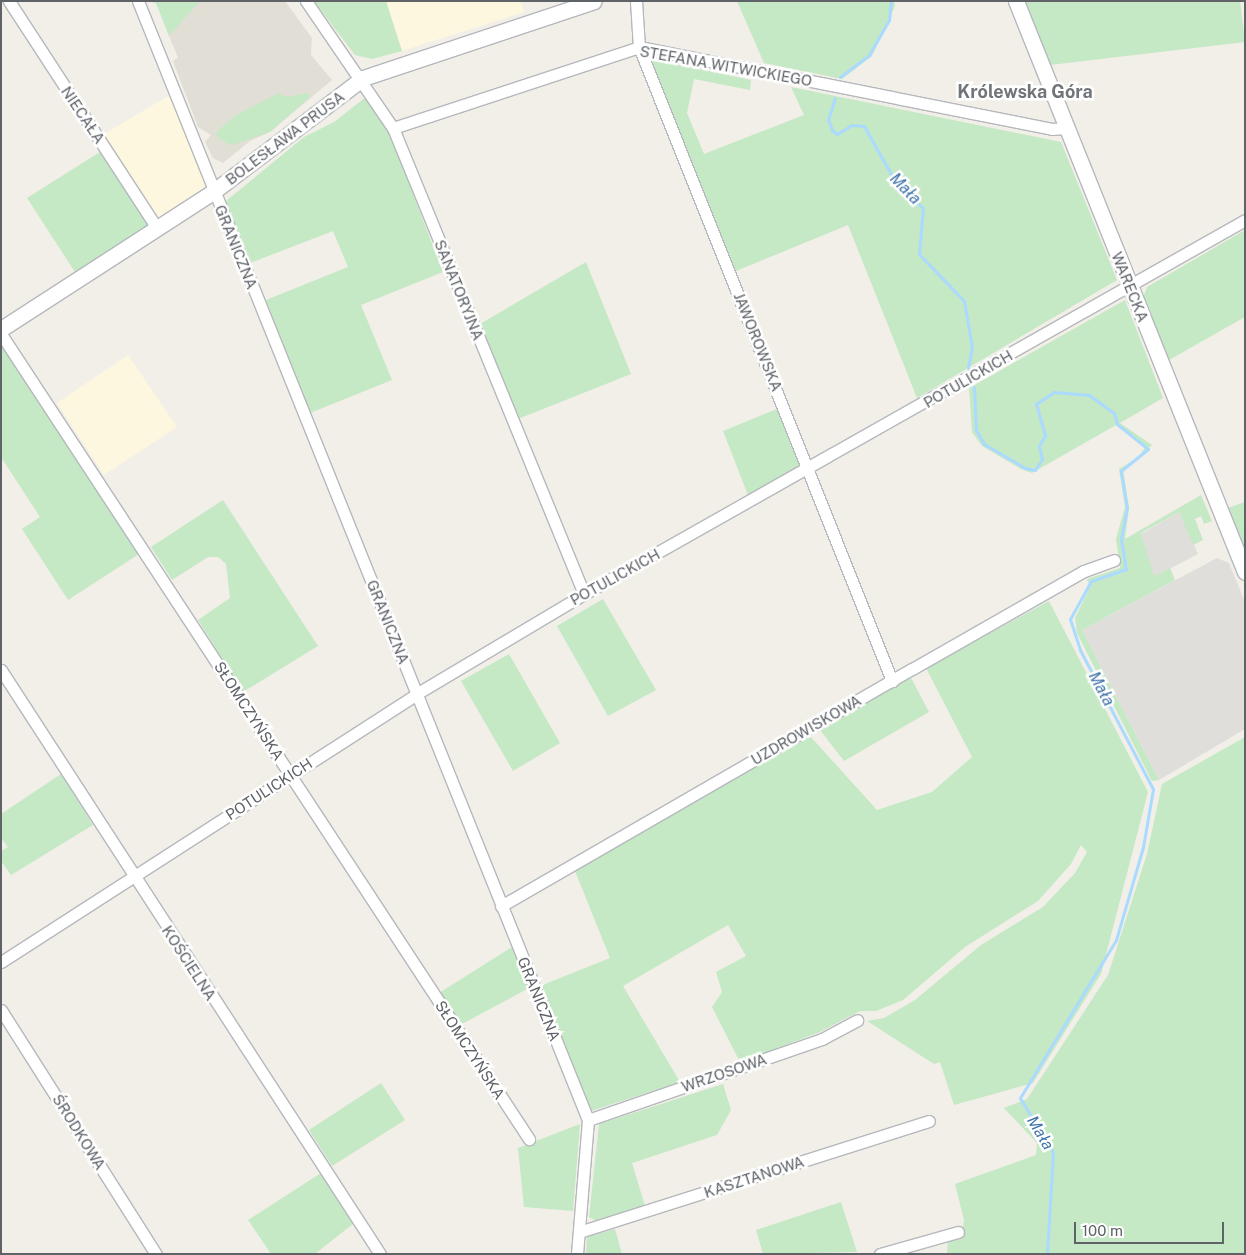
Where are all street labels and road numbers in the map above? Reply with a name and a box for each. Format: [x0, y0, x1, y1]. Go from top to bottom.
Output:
street label: STEFANA WITWICKIEGO [638, 42, 814, 90]
street label: NIECAŁA [57, 83, 109, 147]
street label: BOLESŁAWA PRUSA [222, 87, 348, 189]
street label: GRANICZNA [211, 202, 261, 292]
street label: SANATORYJNA [431, 237, 487, 343]
street label: WARECKA [1108, 249, 1152, 325]
street label: JAWOROWSKA [730, 290, 786, 394]
street label: POTULICKICH [920, 346, 1016, 412]
street label: POTULICKICH [567, 545, 663, 609]
street label: GRANICZNA [363, 577, 413, 667]
street label: SŁOMCZYŃSKA [210, 658, 288, 764]
street label: UZDROWISKOWA [748, 691, 864, 769]
street label: POTULICKICH [222, 754, 316, 824]
street label: KOŚCIELNA [158, 922, 220, 1004]
street label: GRANICZNA [514, 954, 564, 1044]
street label: SŁOMCZYŃSKA [431, 997, 509, 1103]
street label: WRZOSOWA [679, 1050, 769, 1096]
street label: ŚRODKOWA [49, 1091, 109, 1173]
street label: KASZTANOWA [702, 1152, 806, 1202]

